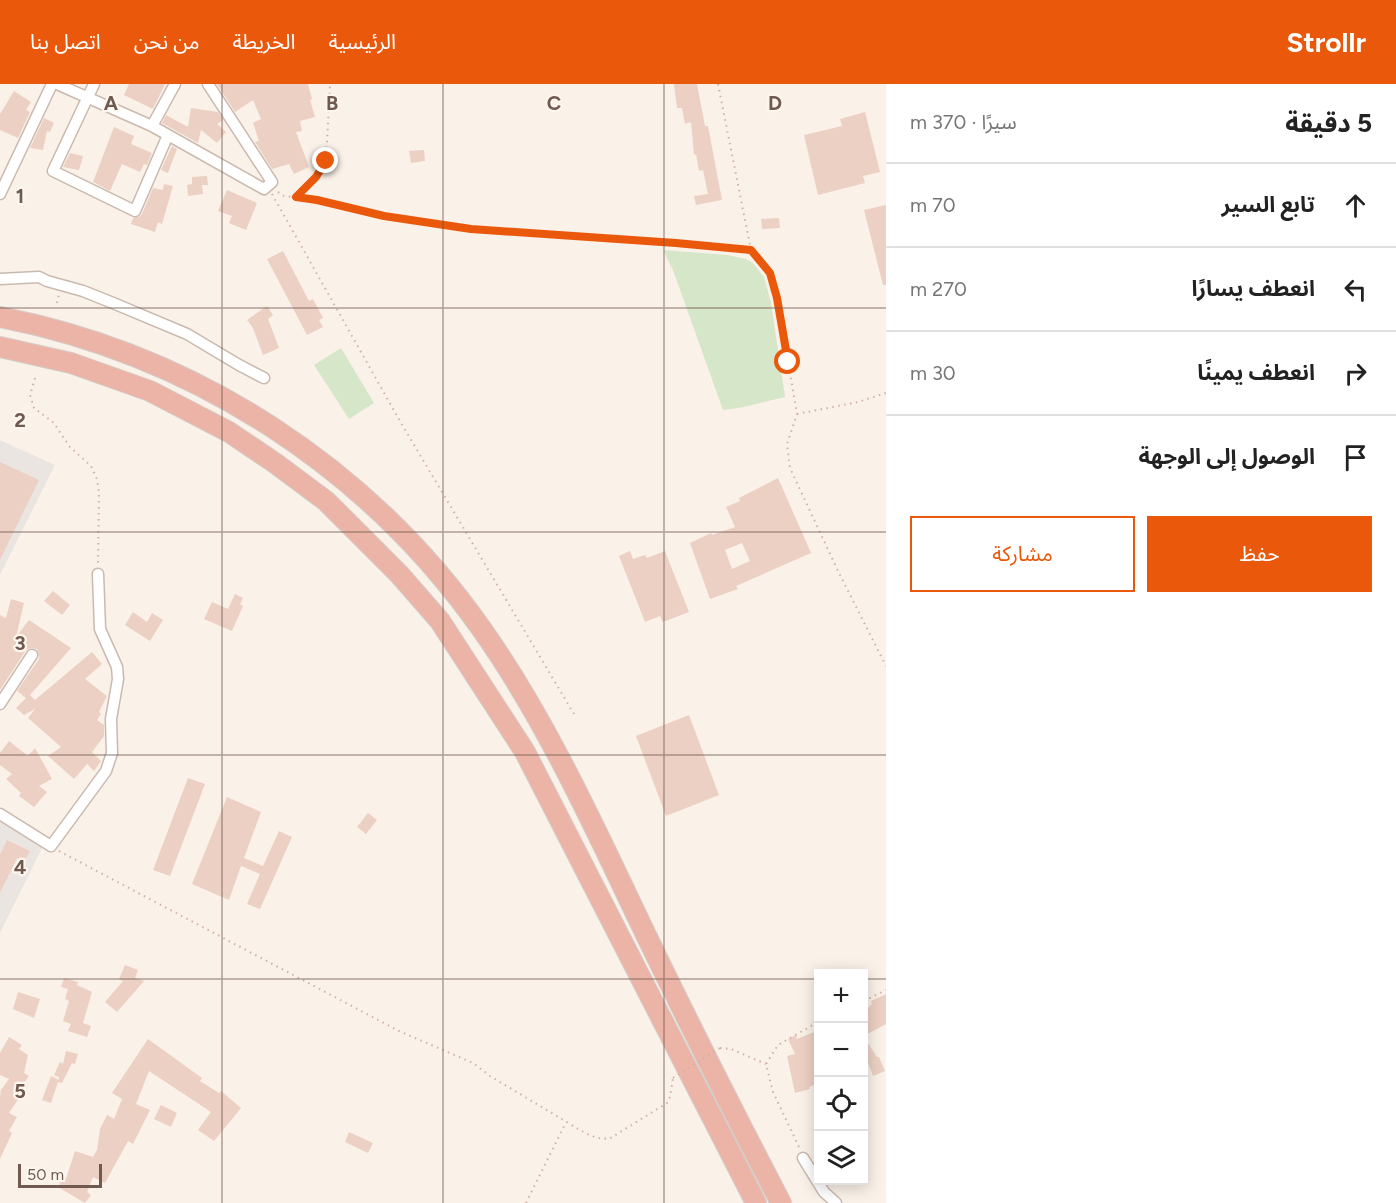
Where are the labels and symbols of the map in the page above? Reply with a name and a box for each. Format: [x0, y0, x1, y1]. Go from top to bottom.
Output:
text: A [104, 91, 119, 115]
text: B [326, 91, 338, 115]
text: C [547, 91, 561, 115]
text: D [768, 91, 782, 115]
route end [312, 147, 338, 173]
text: 1 [16, 184, 24, 208]
route start [774, 348, 800, 374]
text: 2 [14, 408, 26, 432]
text: 3 [14, 631, 26, 655]
text: 4 [14, 855, 27, 879]
text: 5 [14, 1079, 26, 1103]
scale bar [18, 1161, 102, 1188]

